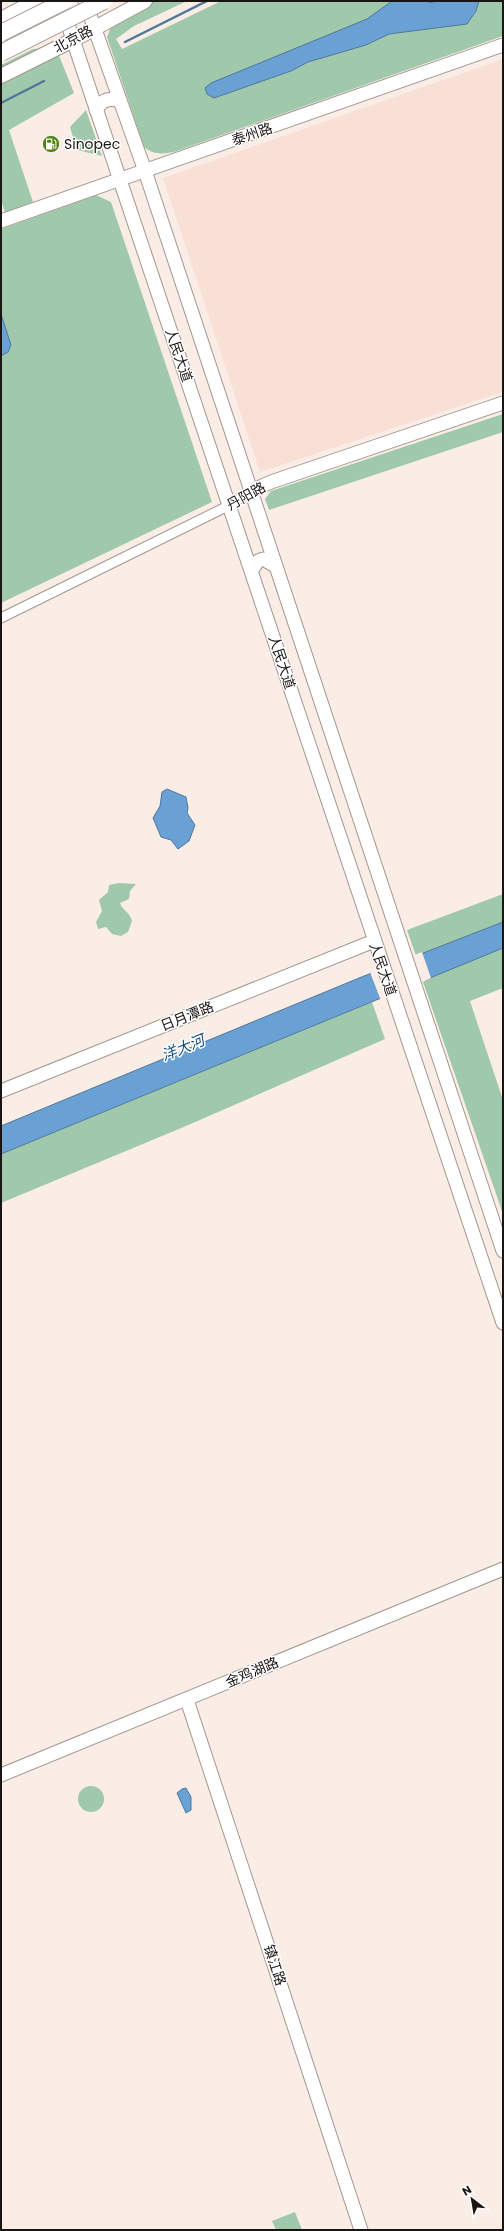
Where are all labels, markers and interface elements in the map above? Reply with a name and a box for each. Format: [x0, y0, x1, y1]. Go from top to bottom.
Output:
street label: 北京路 [50, 20, 96, 58]
street label: 泰州路 [229, 118, 275, 150]
fuel station icon: Sinopec [41, 134, 61, 154]
place label: Sinopec [64, 134, 120, 154]
street label: 人民大道 [160, 325, 198, 385]
street label: 丹阳路 [223, 477, 269, 515]
street label: 人民大道 [264, 632, 300, 692]
street label: 人民大道 [364, 939, 402, 999]
street label: 日月潭路 [157, 996, 217, 1036]
water label: 洋大河 [158, 1028, 210, 1066]
street label: 金鸡湖路 [222, 1652, 282, 1692]
street label: 镇江路 [259, 1942, 291, 1988]
north arrow [452, 2179, 492, 2219]
text: N [459, 2181, 475, 2199]

